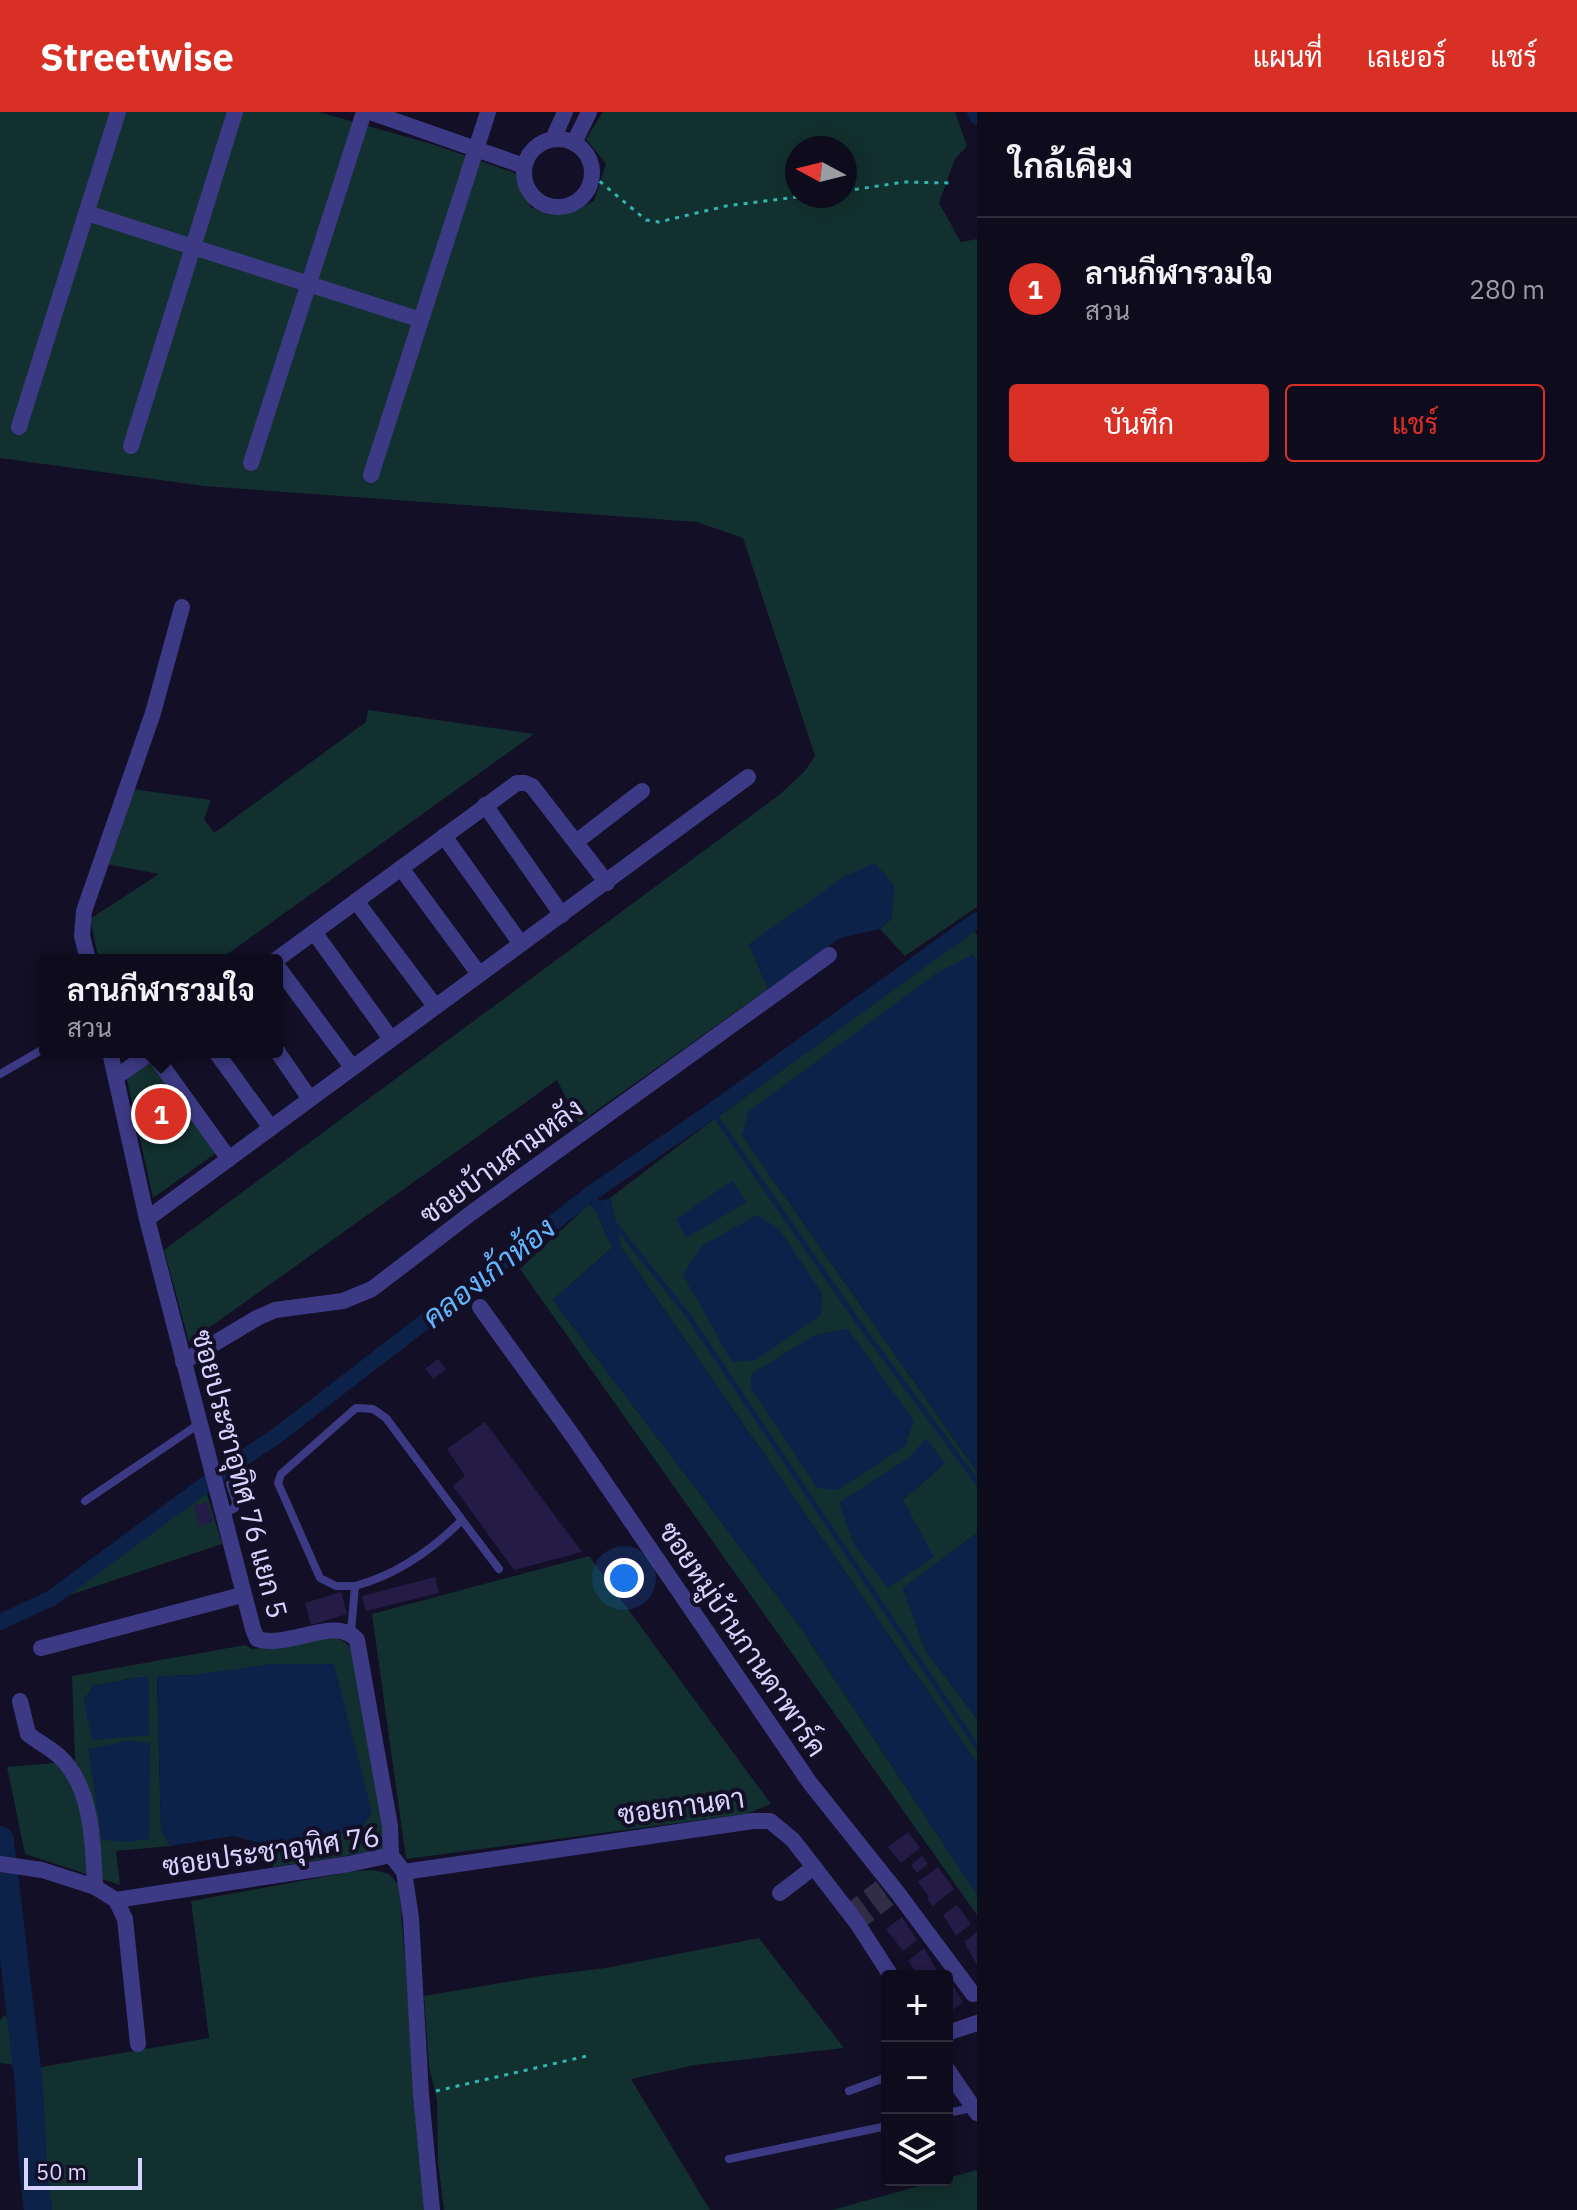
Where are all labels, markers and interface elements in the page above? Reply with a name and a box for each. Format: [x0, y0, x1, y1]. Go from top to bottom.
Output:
text: Streetwise [40, 32, 234, 81]
text: แผนที่ [1253, 38, 1323, 75]
text: เลเยอร์ [1367, 38, 1446, 75]
text: แชร์ [1490, 38, 1537, 75]
north arrow [785, 136, 857, 208]
text: ใกล้เคียง [1009, 143, 1133, 187]
text: ลานกีฬารวมใจ [1085, 253, 1273, 292]
text: 1 [1027, 272, 1043, 306]
text: 280 m [1469, 272, 1545, 306]
text: สวน [1085, 293, 1130, 327]
button: บันทึก [1009, 384, 1269, 462]
button: แชร์ [1285, 384, 1545, 462]
popup [39, 954, 283, 1058]
text: ลานกีฬารวมใจ [67, 970, 255, 1009]
text: สวน [67, 1010, 112, 1044]
pin: 1 [135, 1084, 187, 1144]
street label: ซอยบ้านสามหลัง [412, 1089, 590, 1232]
water label: คลองเก้าห้อง [414, 1208, 562, 1336]
street label: ซอยประชาอุทิศ 76 แยก 5 [182, 1325, 297, 1623]
street label: ซอยหมู่บ้านกานดาพาร์ค [649, 1514, 836, 1765]
your location [604, 1558, 644, 1598]
street label: ซอยกานดา [615, 1778, 747, 1833]
street label: ซอยประชาอุทิศ 76 [160, 1817, 382, 1886]
map controls [881, 1970, 953, 2186]
button: + [881, 1970, 953, 2042]
button: − [881, 2042, 953, 2114]
button: layers [881, 2114, 953, 2186]
scale bar [24, 2154, 142, 2190]
text: 50 m [36, 2157, 87, 2186]

